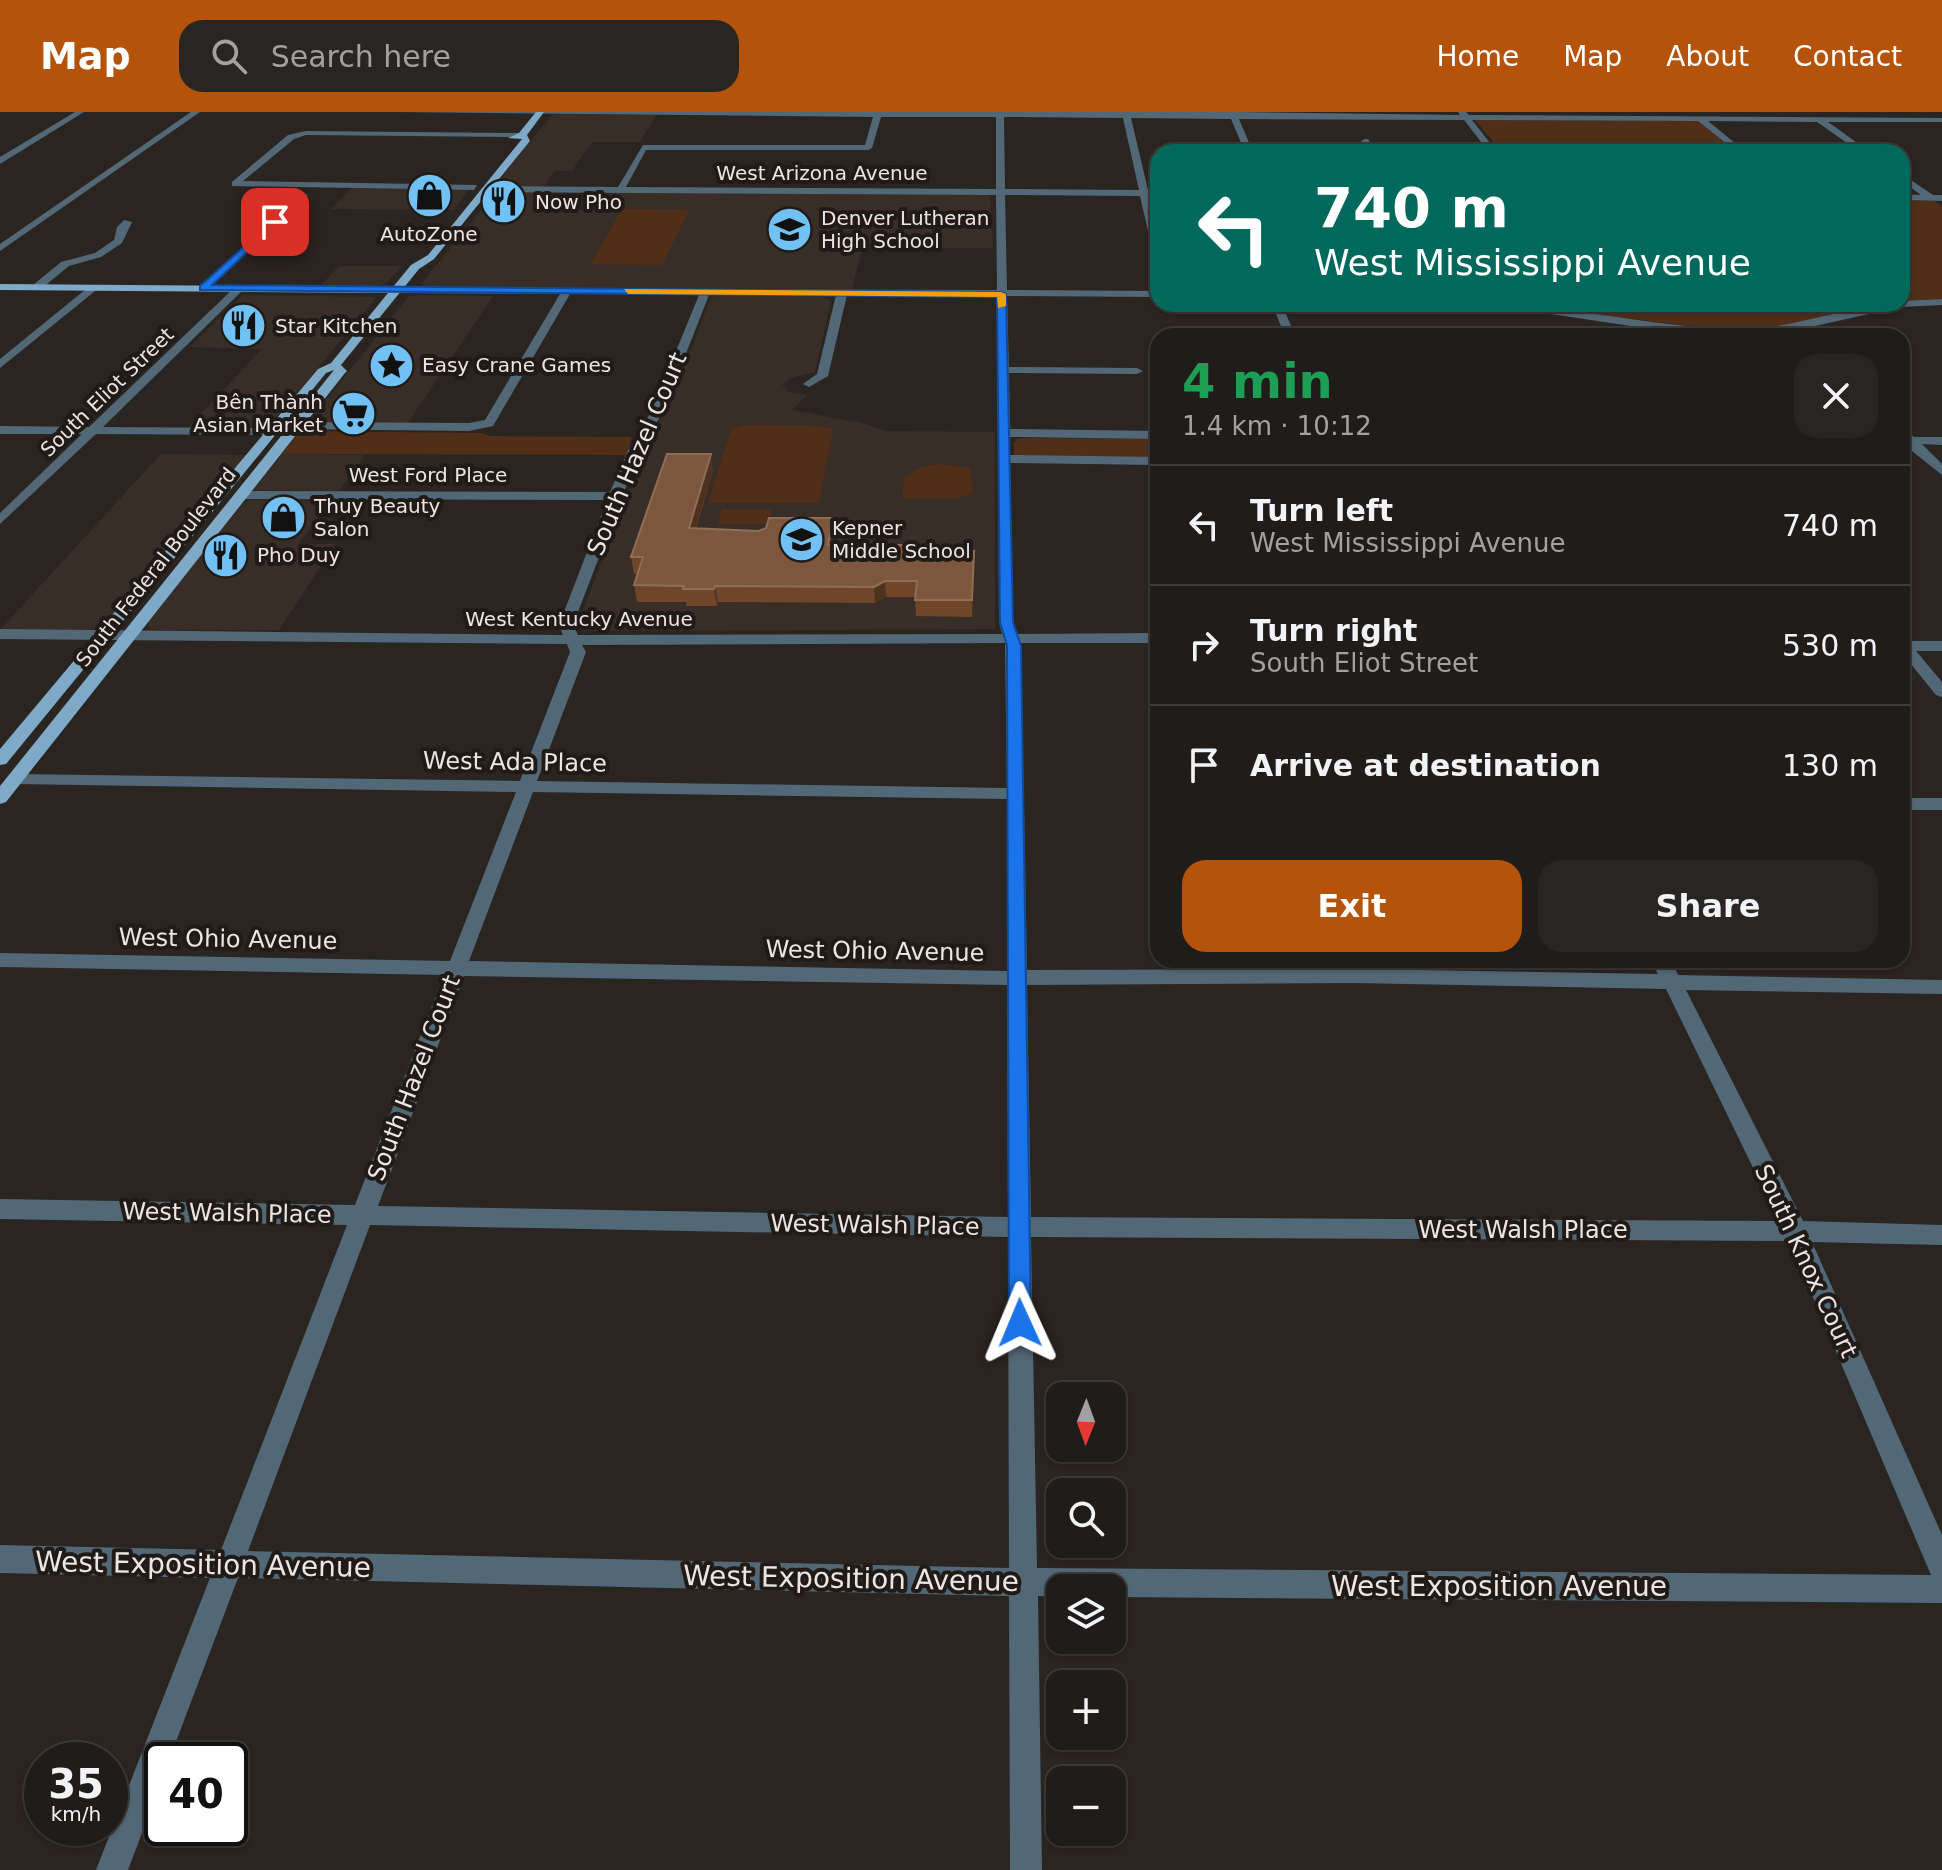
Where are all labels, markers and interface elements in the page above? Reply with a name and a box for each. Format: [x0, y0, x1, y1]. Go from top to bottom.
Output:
search box [179, 20, 739, 92]
text: Map [40, 34, 131, 78]
icon: search [207, 34, 251, 78]
text: Search here [271, 39, 451, 74]
text: Home [1436, 40, 1519, 73]
text: Map [1563, 40, 1622, 73]
text: About [1666, 40, 1749, 73]
text: Contact [1793, 40, 1902, 73]
street label: West Arizona Avenue [716, 161, 928, 185]
shop icon: AutoZone [405, 171, 453, 219]
text: 740 m [1314, 175, 1509, 240]
icon: left [1182, 176, 1286, 280]
restaurant icon: Now Pho [480, 178, 528, 226]
pin [241, 188, 309, 256]
place label: Now Pho [535, 190, 622, 214]
icon: arrive [253, 200, 297, 244]
school or university icon: Denver Lutheran High School [766, 205, 814, 253]
place label: Denver Lutheran High School [821, 206, 990, 253]
place label: AutoZone [380, 222, 478, 246]
text: West Mississippi Avenue [1314, 242, 1751, 283]
restaurant icon: Star Kitchen [220, 302, 268, 350]
place label: Star Kitchen [275, 314, 398, 338]
street label: South Eliot Street [36, 322, 179, 462]
place icon: Easy Crane Games [367, 341, 415, 389]
street label: South Hazel Court [582, 348, 692, 560]
place label: Easy Crane Games [422, 353, 611, 377]
text: 4 min [1182, 353, 1333, 409]
button: close [1794, 354, 1878, 438]
place label: Bên Thành Asian Market [193, 390, 323, 437]
supermarket icon: Bên Thành Asian Market [330, 390, 378, 438]
text: 1.4 km · 10:12 [1182, 411, 1372, 441]
street label: South Federal Boulevard [71, 463, 241, 671]
street label: West Ford Place [349, 463, 507, 487]
shop icon: Thuy Beauty Salon [259, 493, 307, 541]
text: Turn left [1250, 493, 1393, 528]
place label: Thuy Beauty Salon [313, 494, 441, 541]
icon: left [1182, 503, 1226, 547]
text: 740 m [1782, 508, 1878, 543]
school or university icon: Kepner Middle School [777, 515, 825, 563]
place label: Kepner Middle School [832, 516, 971, 563]
text: West Mississippi Avenue [1250, 528, 1566, 558]
restaurant icon: Pho Duy [202, 531, 250, 579]
place label: Pho Duy [257, 543, 340, 567]
street label: West Kentucky Avenue [465, 607, 693, 631]
text: Turn right [1250, 613, 1417, 648]
icon: right [1182, 623, 1226, 667]
text: 530 m [1782, 628, 1878, 663]
text: South Eliot Street [1250, 648, 1478, 678]
icon: arrive [1182, 743, 1226, 787]
street label: West Ada Place [423, 746, 607, 778]
text: Arrive at destination [1250, 748, 1601, 783]
text: 130 m [1782, 748, 1878, 783]
button: Exit [1182, 860, 1522, 952]
button: Share [1538, 860, 1878, 952]
street label: West Ohio Avenue [118, 923, 338, 955]
street label: West Ohio Avenue [765, 935, 985, 967]
street label: South Hazel Court [362, 971, 466, 1185]
street label: South Knox Court [1749, 1160, 1863, 1362]
street label: West Walsh Place [122, 1197, 332, 1229]
street label: West Walsh Place [770, 1209, 980, 1241]
street label: West Walsh Place [1418, 1216, 1628, 1244]
position arrow [978, 1281, 1062, 1365]
north arrow [1046, 1382, 1126, 1462]
map controls [1046, 1382, 1126, 1846]
button: search [1046, 1478, 1126, 1558]
street label: West Exposition Avenue [35, 1545, 371, 1584]
street label: West Exposition Avenue [683, 1559, 1019, 1598]
street label: West Exposition Avenue [1331, 1570, 1667, 1603]
button: layers [1046, 1574, 1126, 1654]
button: + [1046, 1670, 1126, 1750]
speed limit sign: 40 [144, 1742, 248, 1846]
text: 35 [48, 1761, 104, 1807]
button: − [1046, 1766, 1126, 1846]
text: km/h [51, 1802, 101, 1826]

